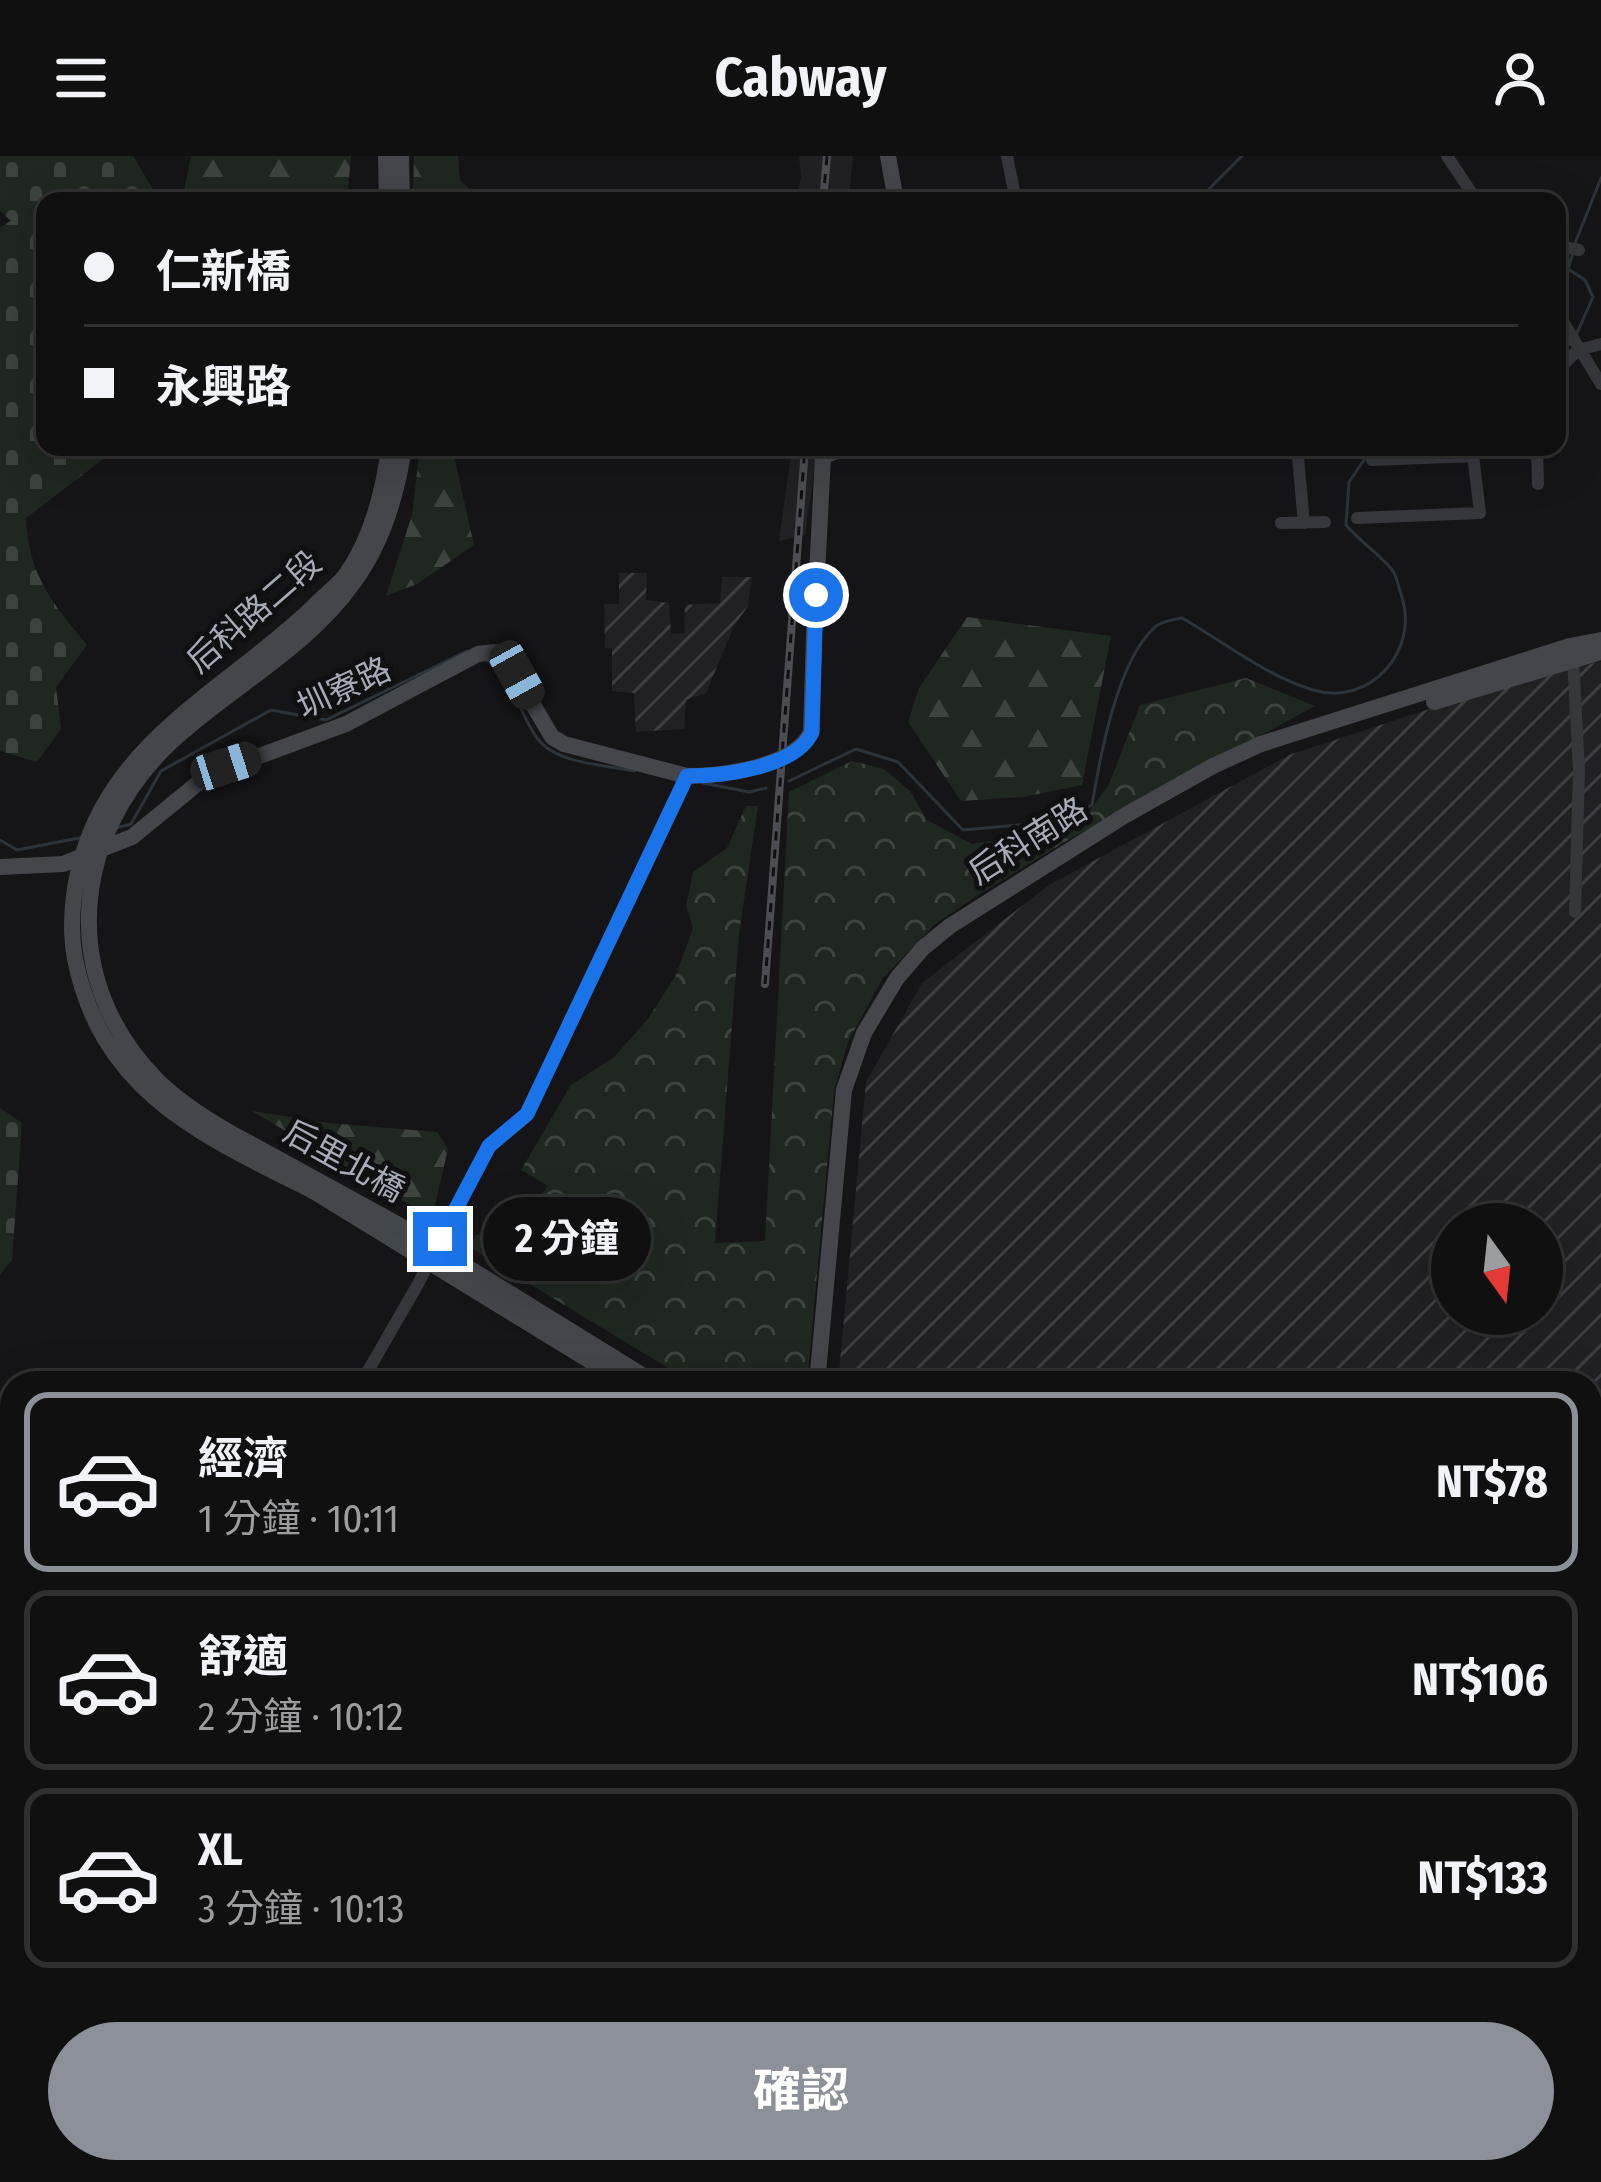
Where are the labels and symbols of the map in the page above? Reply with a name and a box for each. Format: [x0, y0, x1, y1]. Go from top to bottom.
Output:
street label: 后科路二段 [179, 543, 329, 681]
route start [789, 568, 843, 622]
car [484, 635, 550, 715]
street label: 圳寮路 [291, 649, 397, 727]
car [186, 738, 266, 794]
street label: 后科南路 [961, 789, 1095, 893]
street label: 后里北橋 [277, 1112, 411, 1210]
callout: 2 分鐘 [482, 1197, 650, 1281]
north arrow [1431, 1203, 1563, 1335]
route end [413, 1212, 467, 1266]

